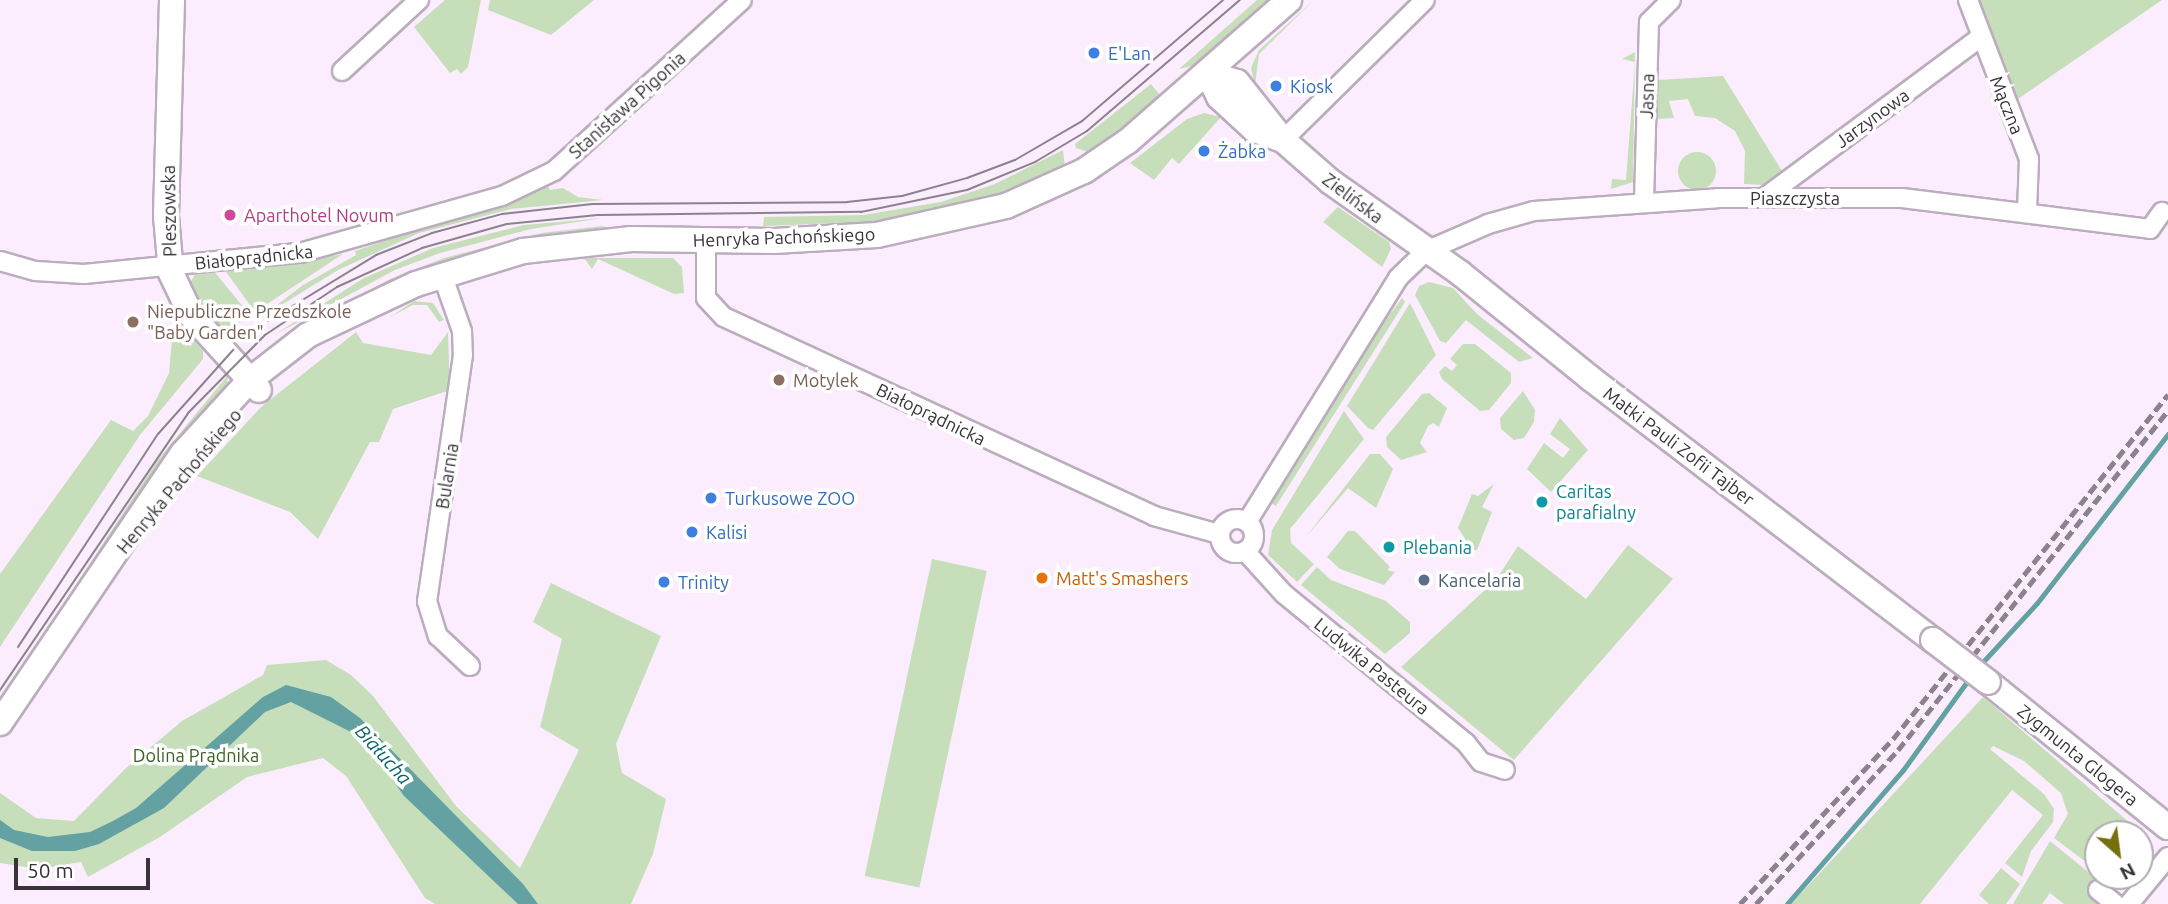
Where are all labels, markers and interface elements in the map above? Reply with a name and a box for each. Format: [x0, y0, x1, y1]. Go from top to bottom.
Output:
place label: E'Lan [1108, 42, 1151, 64]
marker: E'Lan [1086, 45, 1102, 61]
street label: Stanisława Pigonia [564, 47, 690, 163]
street label: Jasna [1635, 73, 1659, 119]
street label: Mączna [1986, 73, 2028, 137]
place label: Kiosk [1290, 75, 1333, 97]
marker: Kiosk [1268, 78, 1284, 94]
street label: Jarzynowa [1831, 84, 1913, 152]
place label: Żabka [1218, 140, 1266, 162]
marker: Żabka [1196, 143, 1212, 159]
street label: Pleszowska [157, 165, 181, 257]
street label: Zielińska [1318, 168, 1388, 228]
street label: Piaszczysta [1750, 187, 1840, 209]
place label: Aparthotel Novum [244, 204, 394, 226]
marker: Aparthotel Novum [222, 207, 238, 223]
street label: Henryka Pachońskiego [692, 223, 876, 251]
street label: Białoprądnicka [194, 240, 314, 274]
place label: Niepubliczne Przedszkole "Baby Garden" [147, 301, 352, 344]
marker: Niepubliczne Przedszkole "Baby Garden" [125, 314, 141, 330]
place label: Motylek [793, 369, 859, 391]
marker: Motylek [771, 372, 787, 388]
street label: Białoprądnicka [873, 378, 989, 450]
street label: Matki Pauli Zofii Tajber [1599, 382, 1759, 510]
street label: Henryka Pachońskiego [112, 404, 246, 558]
street label: Bularnia [431, 442, 463, 510]
place label: Caritas parafialny [1556, 481, 1636, 524]
place label: Turkusowe ZOO [725, 487, 855, 509]
marker: Turkusowe ZOO [703, 490, 719, 506]
marker: Caritas parafialny [1534, 494, 1550, 510]
place label: Kalisi [706, 521, 747, 543]
marker: Kalisi [684, 524, 700, 540]
place label: Plebania [1403, 536, 1472, 558]
marker: Plebania [1381, 539, 1397, 555]
place label: Matt's Smashers [1056, 567, 1188, 589]
place label: Kancelaria [1438, 569, 1521, 591]
marker: Matt's Smashers [1034, 570, 1050, 586]
place label: Trinity [678, 571, 729, 593]
marker: Kancelaria [1416, 572, 1432, 588]
marker: Trinity [656, 574, 672, 590]
street label: Ludwika Pasteura [1310, 613, 1434, 719]
street label: Zygmunta Glogera [2013, 700, 2143, 810]
water label: Białucha [350, 721, 416, 789]
park label: Dolina Prądnika [133, 744, 259, 766]
north arrow [2084, 820, 2154, 890]
scale bar [18, 844, 154, 888]
text: 50 m [27, 858, 74, 882]
text: N [2116, 859, 2139, 885]

